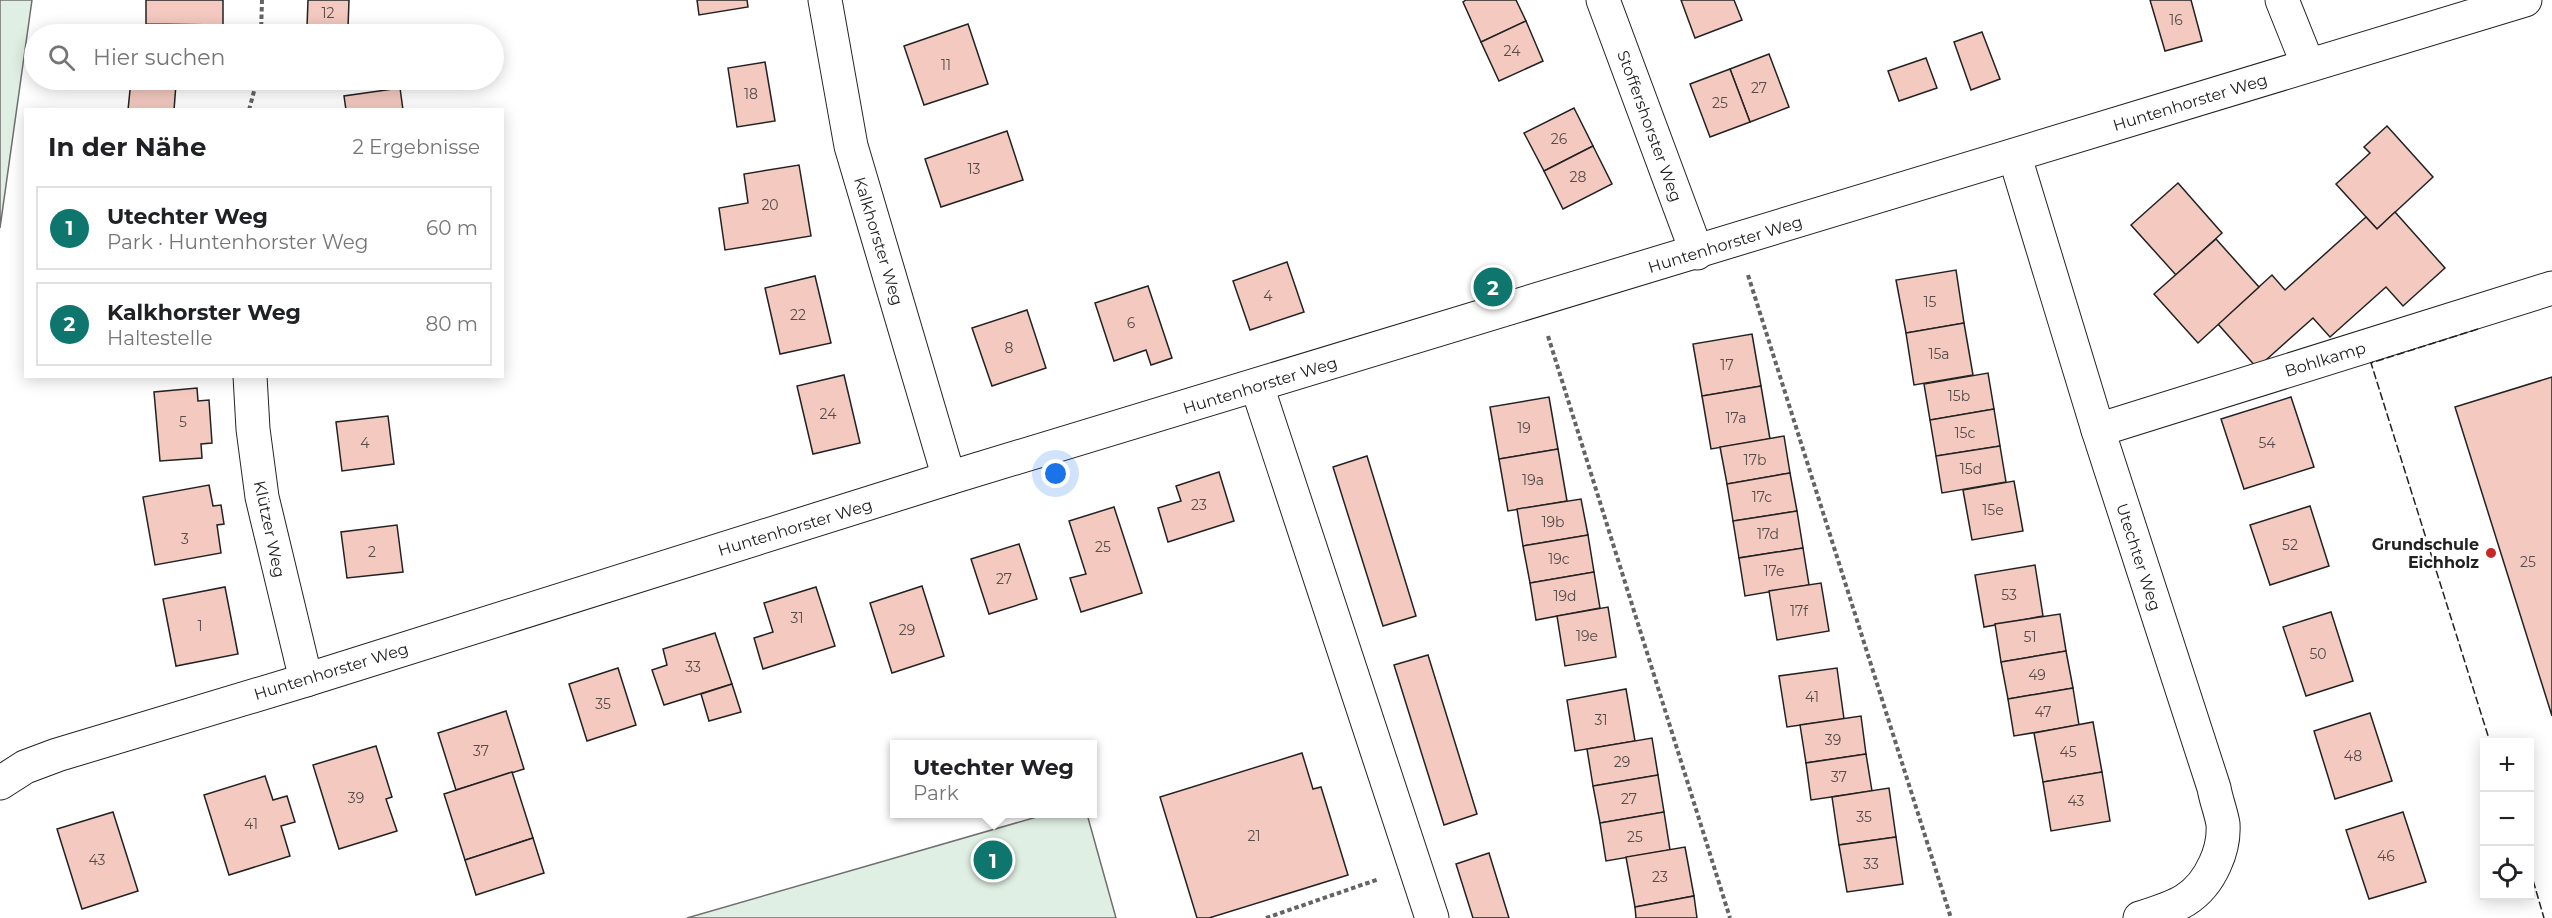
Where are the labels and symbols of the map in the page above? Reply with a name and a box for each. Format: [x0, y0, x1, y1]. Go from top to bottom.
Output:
house number: 12 [321, 4, 335, 22]
house number: 16 [2169, 11, 2183, 29]
house number: 24 [1504, 42, 1521, 60]
street label: Stoffershorster Weg [1613, 48, 1686, 204]
house number: 11 [941, 56, 951, 74]
street label: Huntenhorster Weg [2111, 70, 2270, 135]
house number: 27 [1751, 79, 1767, 97]
house number: 18 [744, 85, 758, 103]
house number: 25 [1712, 94, 1728, 112]
house number: 26 [1551, 130, 1568, 148]
house number: 13 [968, 160, 981, 178]
house number: 28 [1570, 168, 1587, 186]
street label: Kalkhorster Weg [850, 175, 907, 308]
house number: 20 [761, 196, 779, 214]
street label: Huntenhorster Weg [1646, 212, 1805, 277]
pin: 2 [1474, 264, 1512, 310]
house number: 4 [1263, 287, 1273, 305]
house number: 15 [1924, 293, 1937, 311]
house number: 22 [790, 306, 806, 324]
house number: 6 [1127, 314, 1136, 332]
street label: Bohlkamp [2282, 338, 2368, 381]
house number: 8 [1005, 339, 1014, 357]
house number: 15a [1928, 345, 1950, 363]
street label: Huntenhorster Weg [1181, 353, 1340, 418]
house number: 17 [1720, 356, 1734, 374]
house number: 15b [1948, 387, 1970, 405]
house number: 24 [820, 405, 837, 423]
house number: 17a [1725, 409, 1747, 427]
house number: 5 [179, 413, 187, 431]
house number: 19 [1517, 419, 1531, 437]
house number: 15c [1955, 424, 1976, 442]
house number: 4 [360, 434, 370, 452]
house number: 54 [2258, 434, 2276, 452]
house number: 17b [1744, 451, 1766, 469]
your location [1041, 459, 1070, 488]
house number: 15d [1960, 460, 1982, 478]
house number: 19a [1522, 471, 1544, 489]
street label: Klützer Weg [250, 479, 289, 579]
house number: 17c [1752, 488, 1772, 506]
street label: Huntenhorster Weg [716, 495, 875, 560]
house number: 23 [1191, 496, 1207, 514]
house number: 15e [1982, 501, 2004, 519]
street label: Utechter Weg [2112, 501, 2165, 613]
house number: 19b [1541, 513, 1565, 531]
house number: 17d [1757, 525, 1779, 543]
house number: 3 [181, 530, 189, 548]
place label: Grundschule Eichholz [2372, 535, 2479, 572]
house number: 52 [2282, 536, 2298, 554]
house number: 25 [1095, 538, 1111, 556]
house number: 2 [368, 543, 376, 561]
marker: Grundschule Eichholz [2484, 546, 2498, 560]
house number: 19c [1548, 550, 1570, 568]
house number: 25 [2520, 553, 2536, 571]
house number: 17e [1763, 562, 1785, 580]
house number: 27 [996, 570, 1012, 588]
house number: 53 [2001, 586, 2017, 604]
house number: 19d [1553, 587, 1577, 605]
house number: 17f [1790, 602, 1809, 620]
house number: 31 [791, 609, 803, 627]
house number: 1 [197, 617, 203, 635]
house number: 29 [899, 621, 915, 639]
house number: 19e [1576, 627, 1598, 645]
house number: 51 [2024, 628, 2036, 646]
street label: Huntenhorster Weg [252, 639, 411, 704]
house number: 50 [2309, 645, 2327, 663]
house number: 33 [685, 658, 701, 676]
house number: 49 [2028, 666, 2046, 684]
house number: 41 [1805, 688, 1819, 706]
house number: 35 [595, 695, 611, 713]
house number: 47 [2035, 703, 2051, 721]
house number: 31 [1595, 711, 1607, 729]
house number: 39 [1825, 731, 1841, 749]
house number: 37 [473, 742, 489, 760]
house number: 45 [2059, 743, 2077, 761]
house number: 48 [2344, 747, 2362, 765]
house number: 29 [1614, 753, 1630, 771]
house number: 37 [1831, 768, 1847, 786]
house number: 39 [348, 789, 364, 807]
house number: 27 [1621, 790, 1637, 808]
house number: 43 [2068, 792, 2085, 810]
house number: 35 [1856, 808, 1872, 826]
house number: 41 [244, 815, 258, 833]
house number: 21 [1247, 827, 1261, 845]
house number: 25 [1627, 828, 1643, 846]
pin: 1 [974, 838, 1012, 882]
house number: 46 [2377, 847, 2395, 865]
house number: 43 [89, 851, 106, 869]
house number: 33 [1863, 855, 1879, 873]
house number: 23 [1652, 868, 1668, 886]

